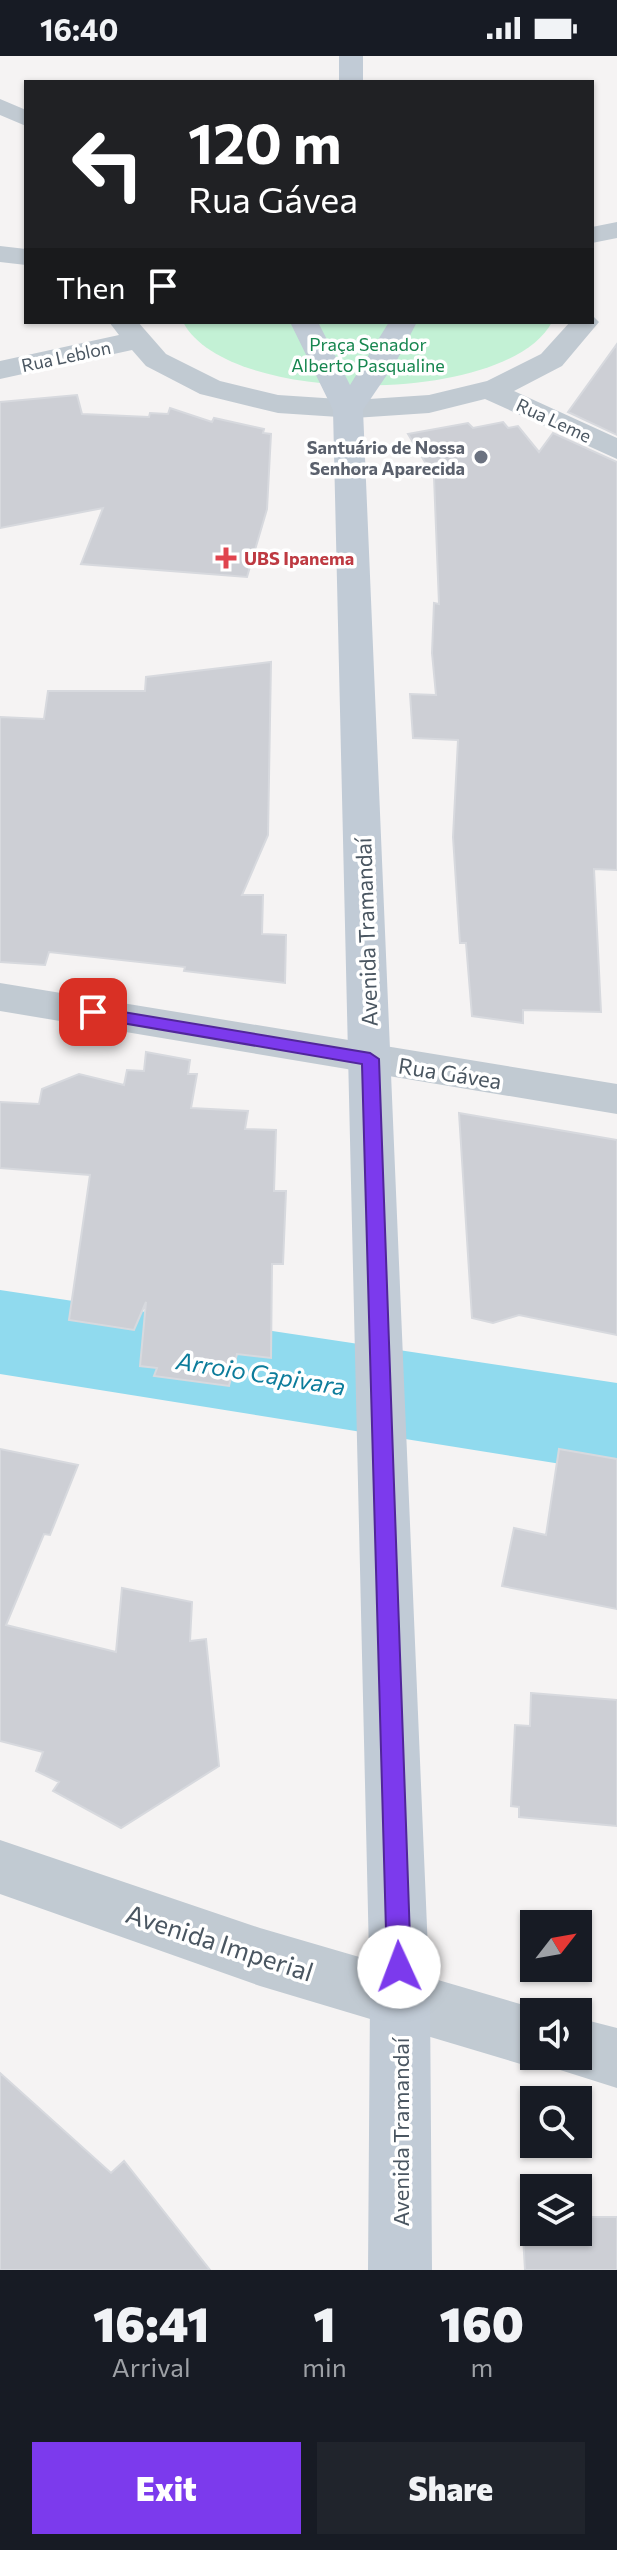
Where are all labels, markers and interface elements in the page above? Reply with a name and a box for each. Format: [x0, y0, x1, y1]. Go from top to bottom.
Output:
text: 16:40 [40, 10, 118, 47]
text: 120 m [188, 107, 342, 176]
icon: left [56, 112, 160, 216]
text: Rua Gávea [188, 176, 358, 220]
icon: arrive [141, 264, 185, 308]
text: Then [56, 268, 125, 305]
park label: Praça Senador Alberto Pasqualine [291, 333, 445, 376]
street label: Rua Leblon [19, 336, 113, 376]
street label: Rua Leme [513, 393, 595, 447]
place label: Santuário de Nossa Senhora Aparecida [307, 436, 465, 479]
marker: Santuário de Nossa Senhora Aparecida [472, 448, 490, 466]
marker: UBS Ipanema [215, 547, 237, 569]
place label: UBS Ipanema [244, 547, 354, 569]
street label: Avenida Tramandaí [349, 836, 383, 1027]
pin [59, 978, 127, 1046]
icon: arrive [71, 990, 115, 1034]
street label: Rua Gávea [397, 1052, 503, 1094]
water label: Arroio Capivara [173, 1345, 348, 1401]
street label: Avenida Imperial [122, 1897, 318, 1987]
north arrow [520, 1910, 592, 1982]
map controls [520, 1910, 592, 2246]
position arrow [357, 1925, 441, 2009]
button: sound [520, 1998, 592, 2070]
street label: Avenida Tramandaí [387, 2036, 414, 2227]
button: search [520, 2086, 592, 2158]
button: layers [520, 2174, 592, 2246]
text: 16:41 [93, 2293, 209, 2352]
text: 1 [313, 2293, 336, 2352]
text: 160 [440, 2293, 524, 2352]
text: Arrival [112, 2351, 191, 2382]
text: min [302, 2351, 347, 2382]
text: m [470, 2351, 493, 2382]
button: Exit [32, 2442, 301, 2534]
button: Share [317, 2442, 585, 2534]

